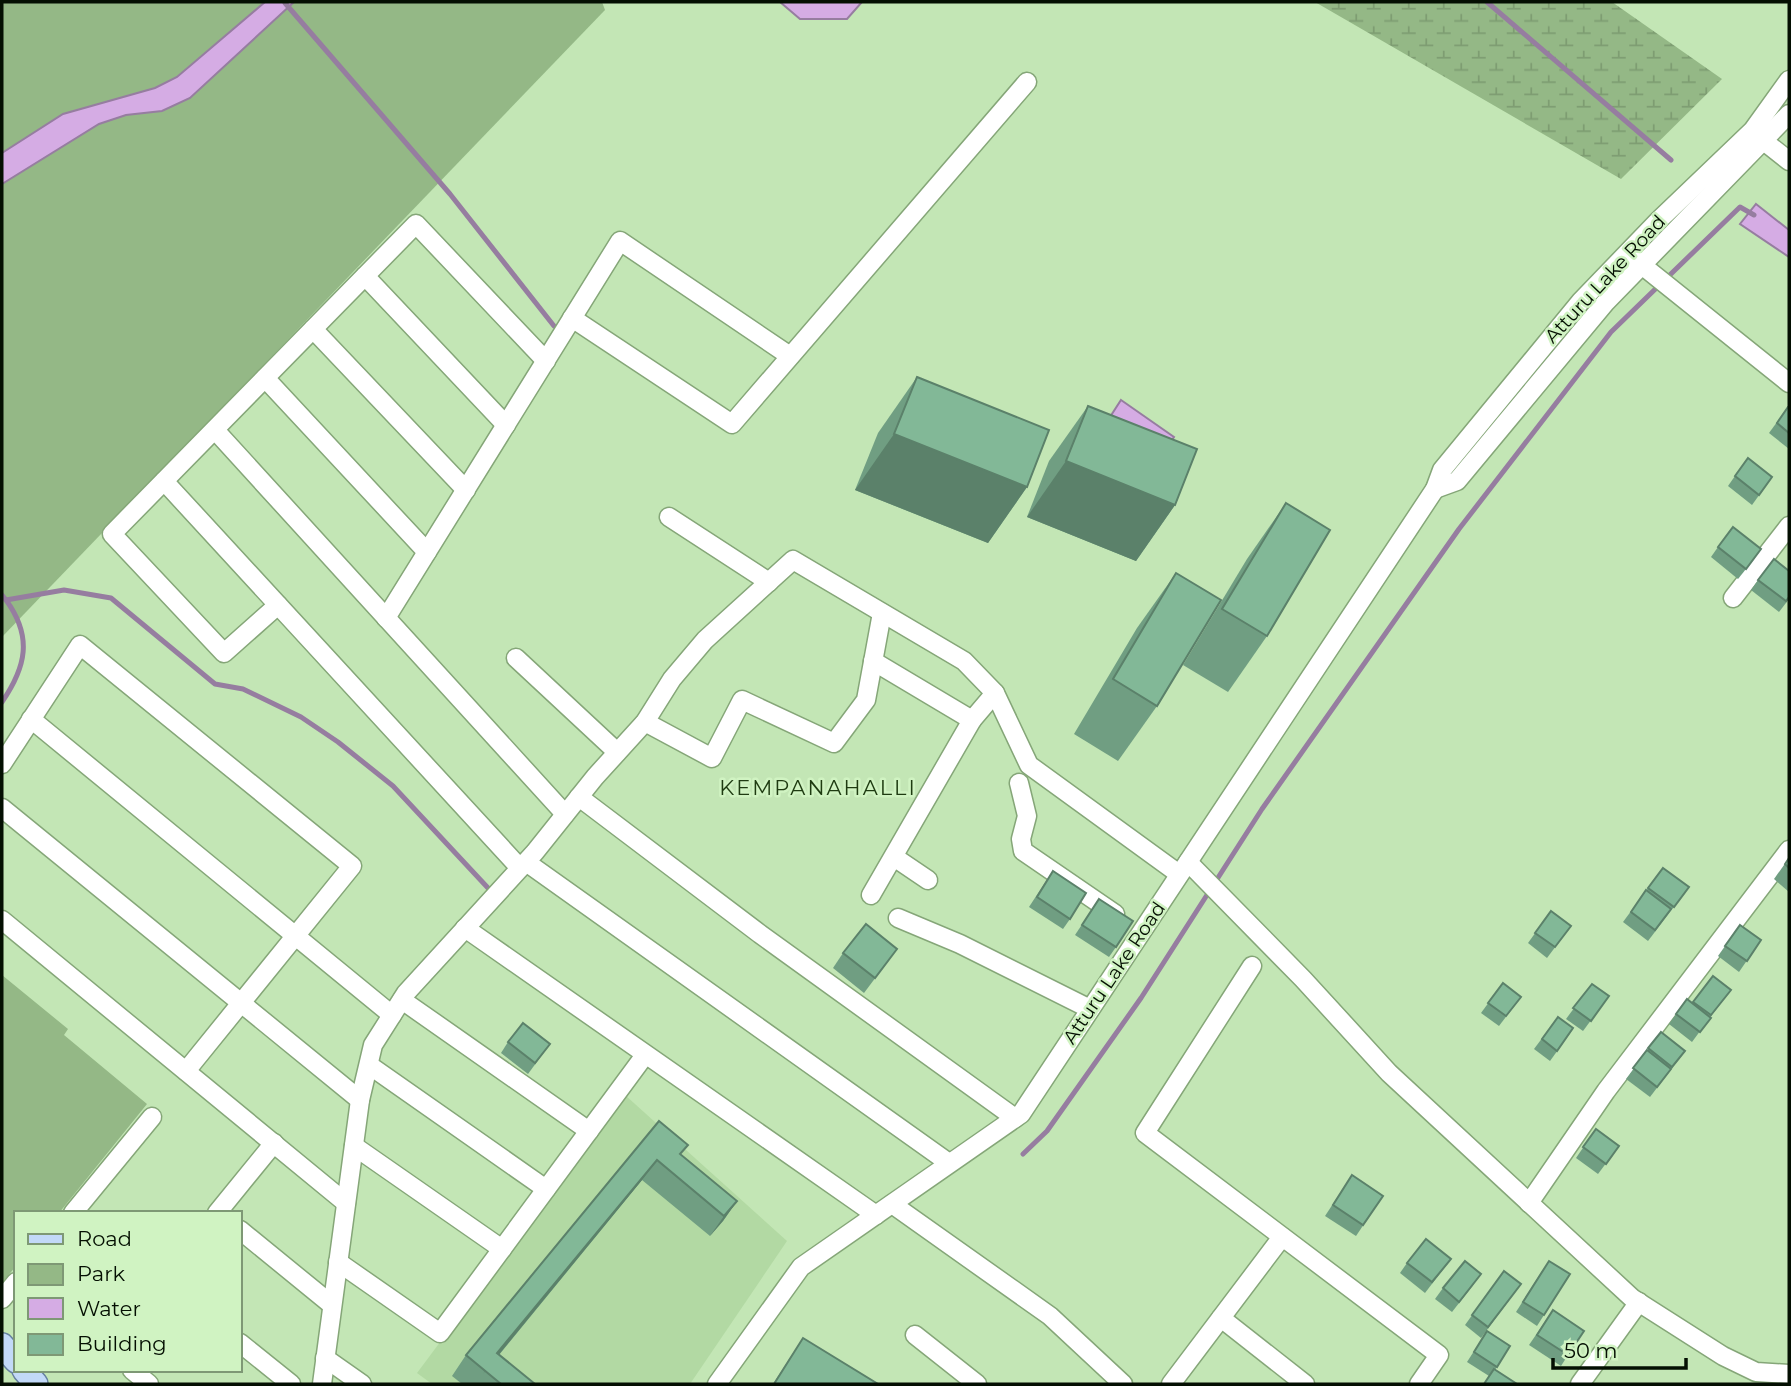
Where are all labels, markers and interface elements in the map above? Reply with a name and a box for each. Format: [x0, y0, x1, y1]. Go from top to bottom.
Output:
street label: Atturu Lake Road [1540, 210, 1670, 348]
district label: KEMPANAHALLI [719, 775, 917, 800]
street label: Atturu Lake Road [1058, 898, 1170, 1048]
legend [14, 1211, 242, 1372]
text: Road [77, 1226, 132, 1251]
text: Park [77, 1261, 125, 1286]
text: Water [77, 1296, 141, 1321]
scale bar [1553, 1326, 1686, 1370]
text: Building [77, 1331, 167, 1356]
text: 50 m [1564, 1338, 1618, 1363]

